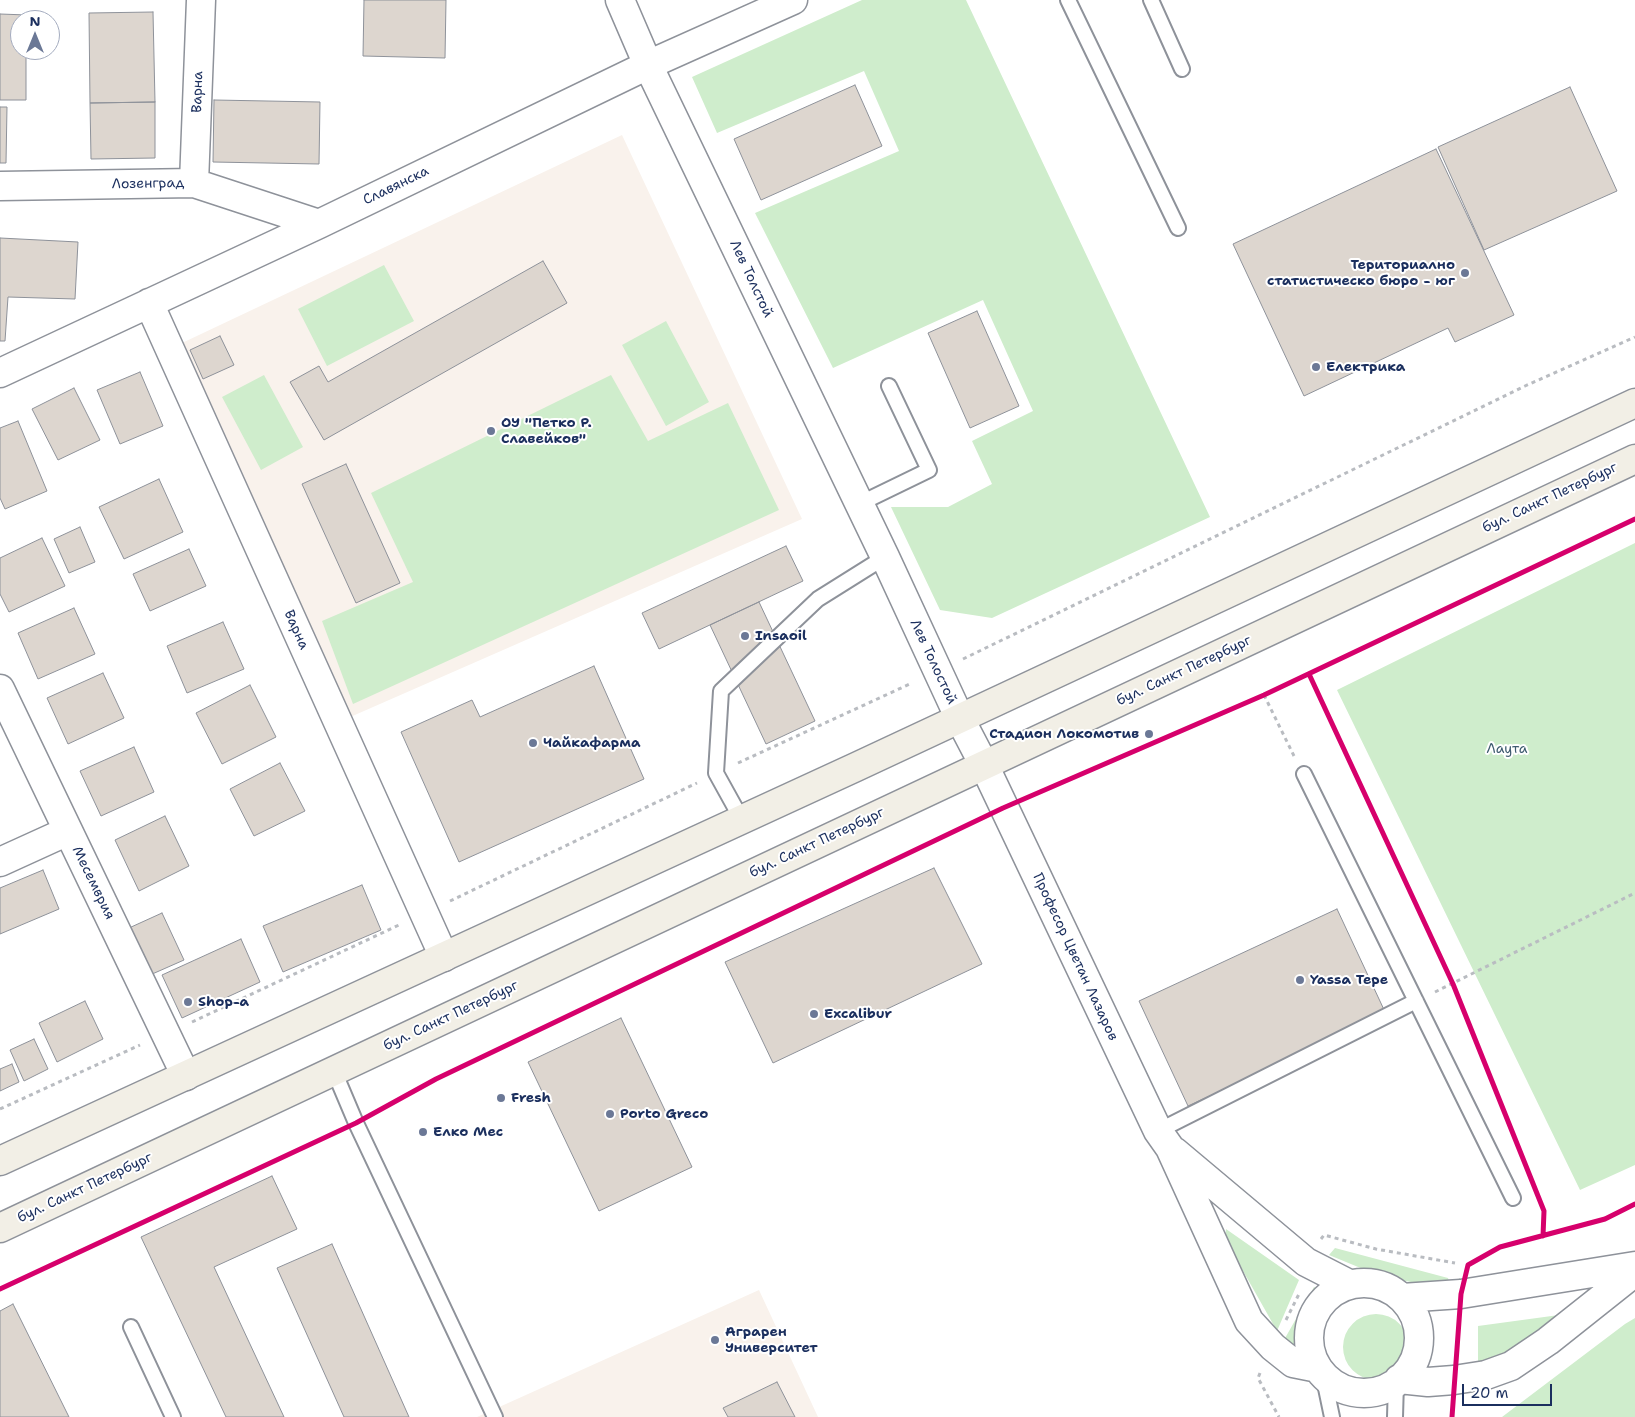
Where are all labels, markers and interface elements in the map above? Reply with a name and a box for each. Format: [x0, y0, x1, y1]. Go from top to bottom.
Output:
north arrow [10, 10, 60, 60]
text: N [29, 12, 41, 30]
street label: Варна [189, 71, 207, 113]
street label: Славянска [360, 163, 432, 209]
street label: Лозенград [112, 175, 184, 193]
street label: Лев Толстой [726, 238, 776, 320]
place label: Териториално статистическо бюро - юг [1267, 257, 1455, 290]
marker: Териториално статистическо бюро - юг [1459, 267, 1471, 279]
place label: Електрика [1326, 359, 1405, 375]
marker: Електрика [1310, 361, 1322, 373]
place label: ОУ "Петко Р. Славейков" [501, 415, 592, 448]
marker: ОУ "Петко Р. Славейков" [485, 425, 497, 437]
street label: бул. Санкт Петербург [1480, 459, 1620, 537]
street label: Варна [280, 608, 312, 652]
street label: Лев Толостой [906, 617, 960, 707]
place label: Insaoil [755, 628, 807, 644]
marker: Insaoil [739, 630, 751, 642]
street label: бул. Санкт Петербург [1114, 632, 1254, 710]
place label: Стадион Локомотив [989, 726, 1139, 742]
marker: Стадион Локомотив [1143, 728, 1155, 740]
place label: Чайкафарма [543, 735, 641, 751]
marker: Чайкафарма [527, 737, 539, 749]
park label: Лаута [1487, 741, 1527, 757]
street label: бул. Санкт Петербург [747, 804, 887, 882]
street label: Месемврия [68, 844, 118, 922]
street label: Професор Цветан Лазаров [1029, 871, 1121, 1043]
place label: Yassa Tepe [1310, 972, 1388, 988]
marker: Yassa Tepe [1294, 974, 1306, 986]
street label: бул. Санкт Петербург [381, 977, 521, 1055]
place label: Shop-a [198, 994, 249, 1010]
marker: Shop-a [182, 996, 194, 1008]
place label: Excalibur [824, 1006, 892, 1022]
marker: Excalibur [808, 1008, 820, 1020]
place label: Fresh [511, 1090, 551, 1106]
marker: Fresh [495, 1092, 507, 1104]
place label: Porto Greco [620, 1106, 708, 1122]
marker: Porto Greco [604, 1108, 616, 1120]
place label: Елко Мес [433, 1124, 503, 1140]
marker: Елко Мес [417, 1126, 429, 1138]
street label: бул. Санкт Петербург [15, 1149, 155, 1227]
place label: Аграрен Университет [725, 1324, 818, 1356]
marker: Аграрен Университет [709, 1334, 721, 1346]
scale bar [1465, 1374, 1555, 1406]
text: 20 m [1470, 1383, 1509, 1403]

